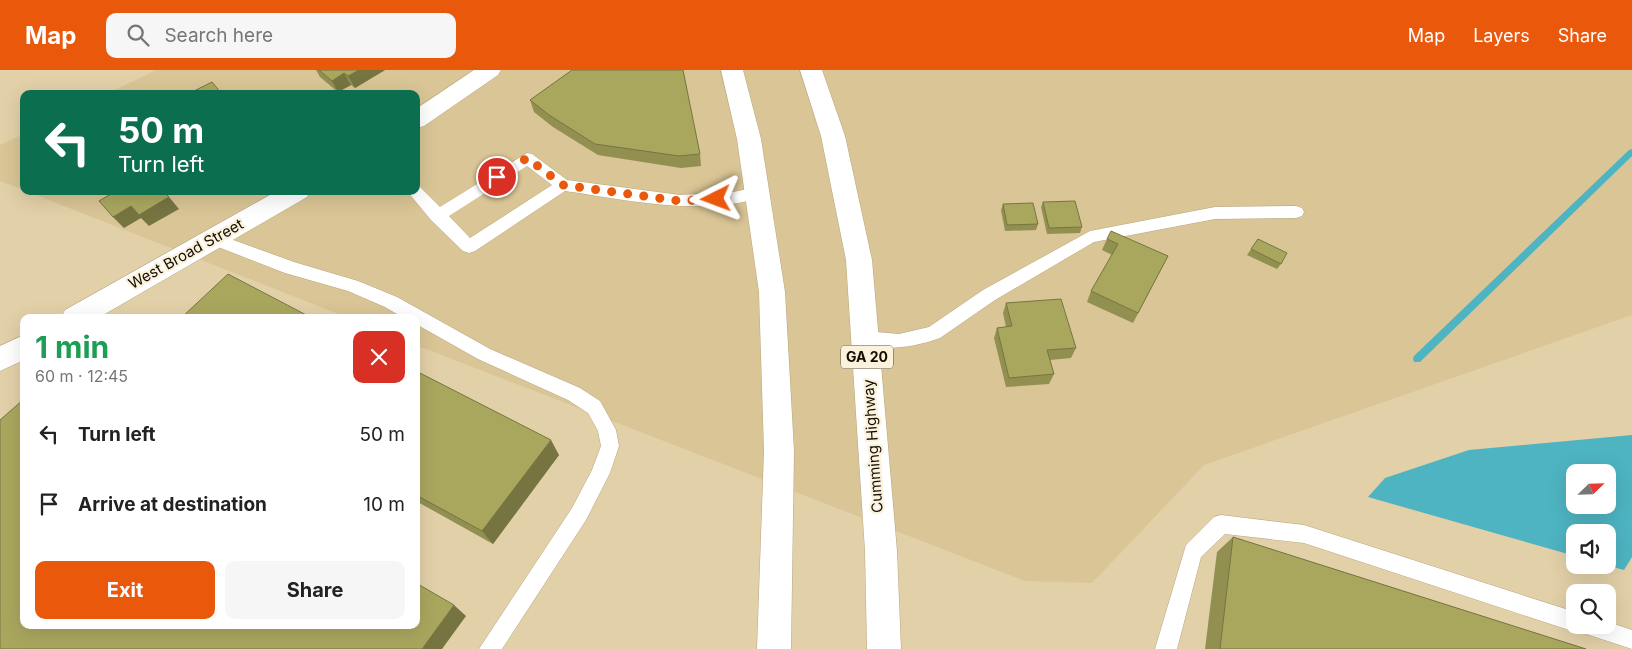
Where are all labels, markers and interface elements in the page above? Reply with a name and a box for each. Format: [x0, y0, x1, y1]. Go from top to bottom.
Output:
search box [106, 13, 456, 58]
text: Map [25, 21, 76, 50]
icon: search [124, 21, 152, 49]
text: Search here [164, 24, 273, 47]
text: Map [1408, 25, 1445, 46]
text: Layers [1473, 25, 1530, 46]
text: Share [1558, 25, 1607, 46]
text: 50 m [118, 109, 204, 151]
icon: left [35, 110, 100, 175]
text: Turn left [118, 151, 204, 177]
pin [476, 156, 518, 198]
icon: arrive [483, 163, 511, 191]
position arrow [689, 172, 741, 224]
street label: West Broad Street [125, 214, 247, 293]
text: 1 min [35, 329, 109, 365]
button: close [353, 331, 405, 383]
road number: GA 20 [841, 346, 893, 368]
text: 60 m · 12:45 [35, 366, 128, 386]
street label: Cumming Highway [858, 378, 887, 513]
icon: left [35, 420, 63, 448]
text: Turn left [78, 423, 156, 446]
text: 50 m [359, 423, 405, 446]
north arrow [1566, 464, 1616, 514]
map controls [1566, 464, 1616, 634]
icon: arrive [35, 490, 63, 518]
text: Arrive at destination [78, 493, 267, 516]
text: 10 m [363, 493, 405, 516]
button: sound [1566, 524, 1616, 574]
button: Exit [35, 561, 215, 619]
button: Share [225, 561, 405, 619]
button: search [1566, 584, 1616, 634]

